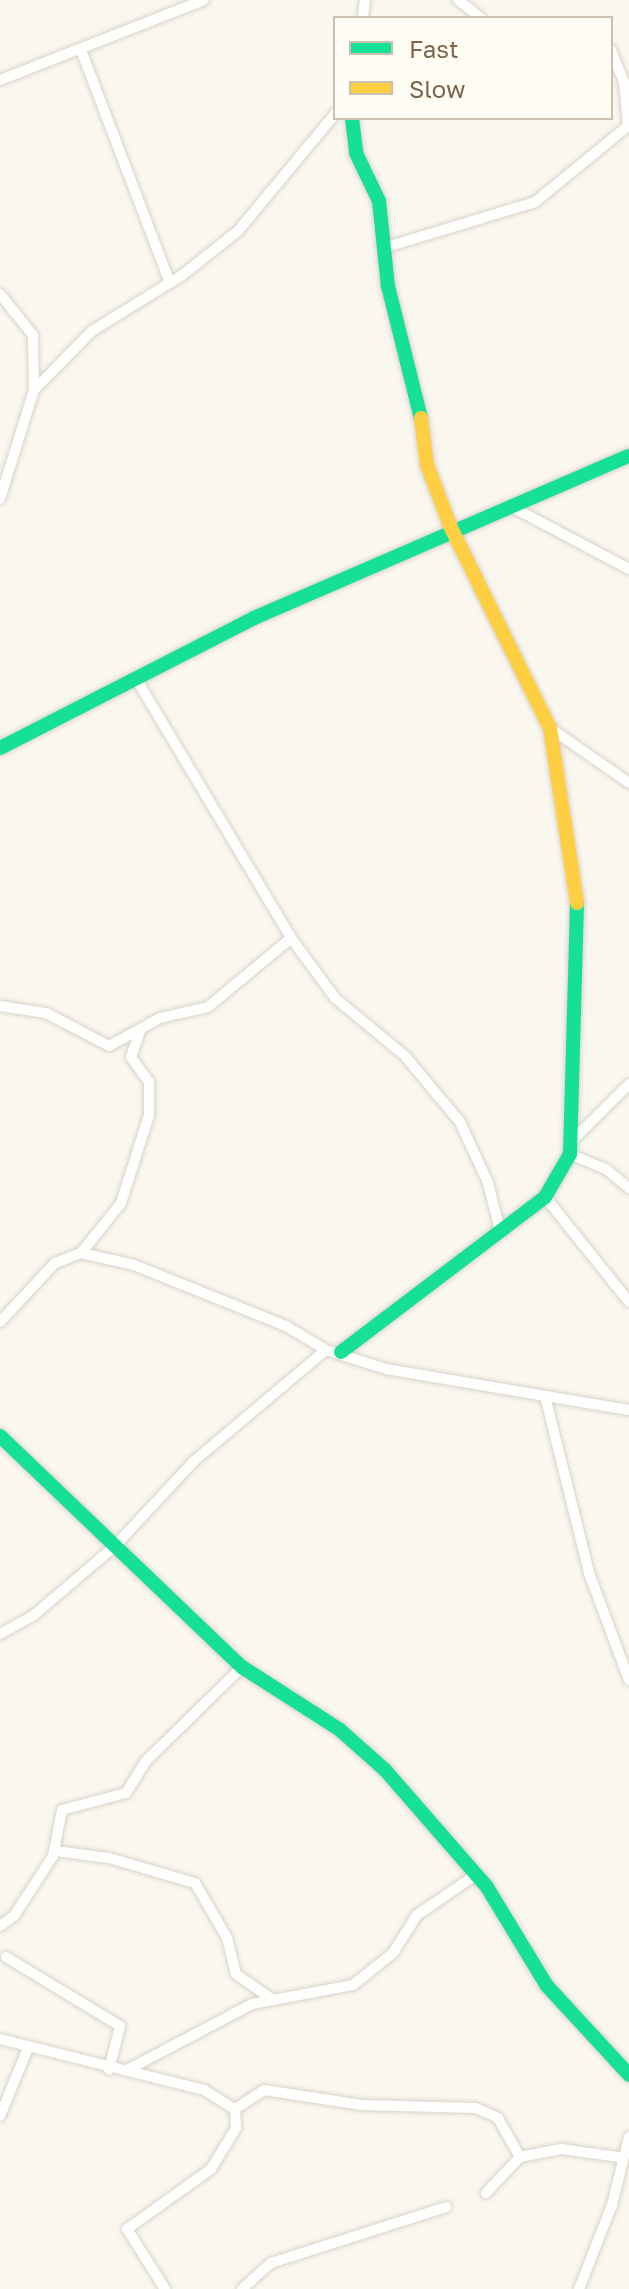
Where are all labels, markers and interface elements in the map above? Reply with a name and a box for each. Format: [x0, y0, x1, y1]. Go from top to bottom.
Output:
legend [333, 16, 613, 120]
text: Fast [409, 34, 459, 63]
text: Slow [409, 74, 465, 103]

